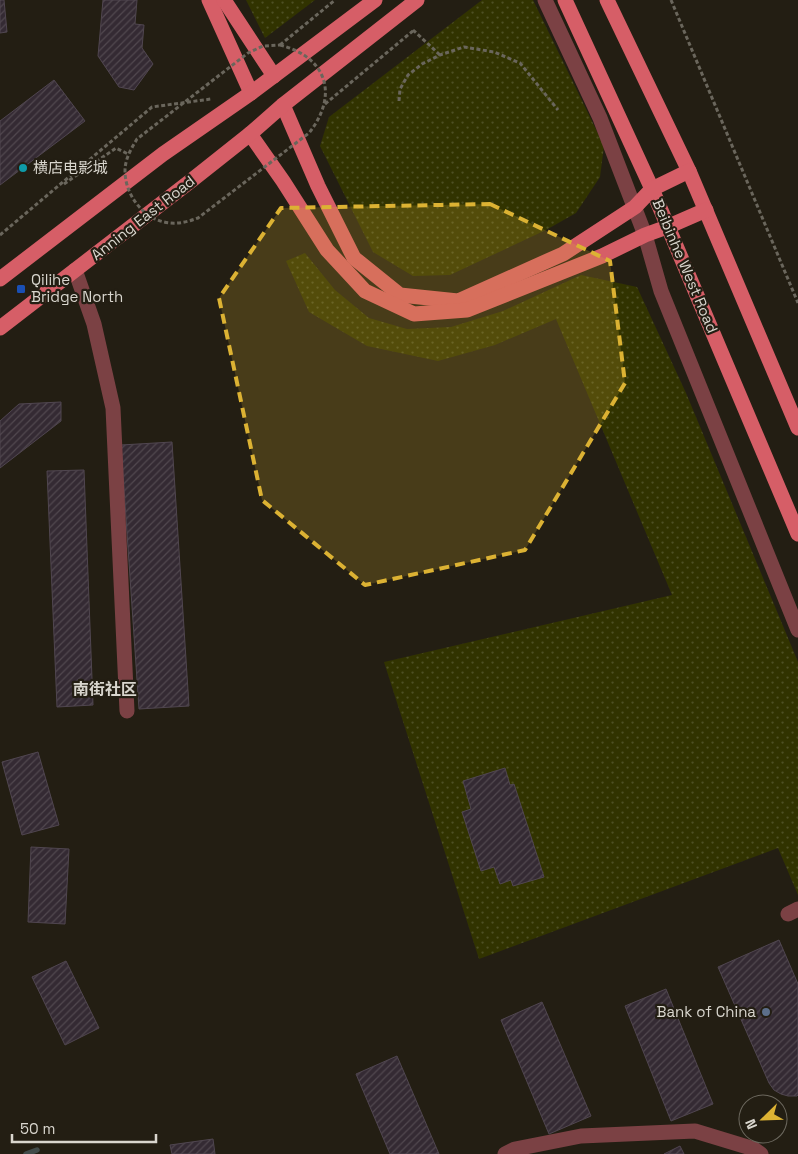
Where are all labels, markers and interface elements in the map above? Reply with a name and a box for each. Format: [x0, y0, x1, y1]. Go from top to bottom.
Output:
place label: 横店电影城 [33, 158, 108, 177]
marker: 横店电影城 [17, 162, 29, 174]
street label: Anning East Road [87, 171, 198, 264]
street label: Beibinhe West Road [649, 196, 722, 336]
place label: Qilihe Bridge North [31, 270, 123, 306]
marker: Qilihe Bridge North [15, 283, 27, 295]
district label: 南街社区 [73, 679, 137, 700]
place label: Bank of China [657, 1002, 756, 1021]
marker: Bank of China [760, 1006, 772, 1018]
north arrow [738, 1094, 788, 1144]
scale bar [12, 1112, 156, 1144]
text: N [741, 1116, 761, 1132]
text: 50 m [20, 1119, 55, 1138]

